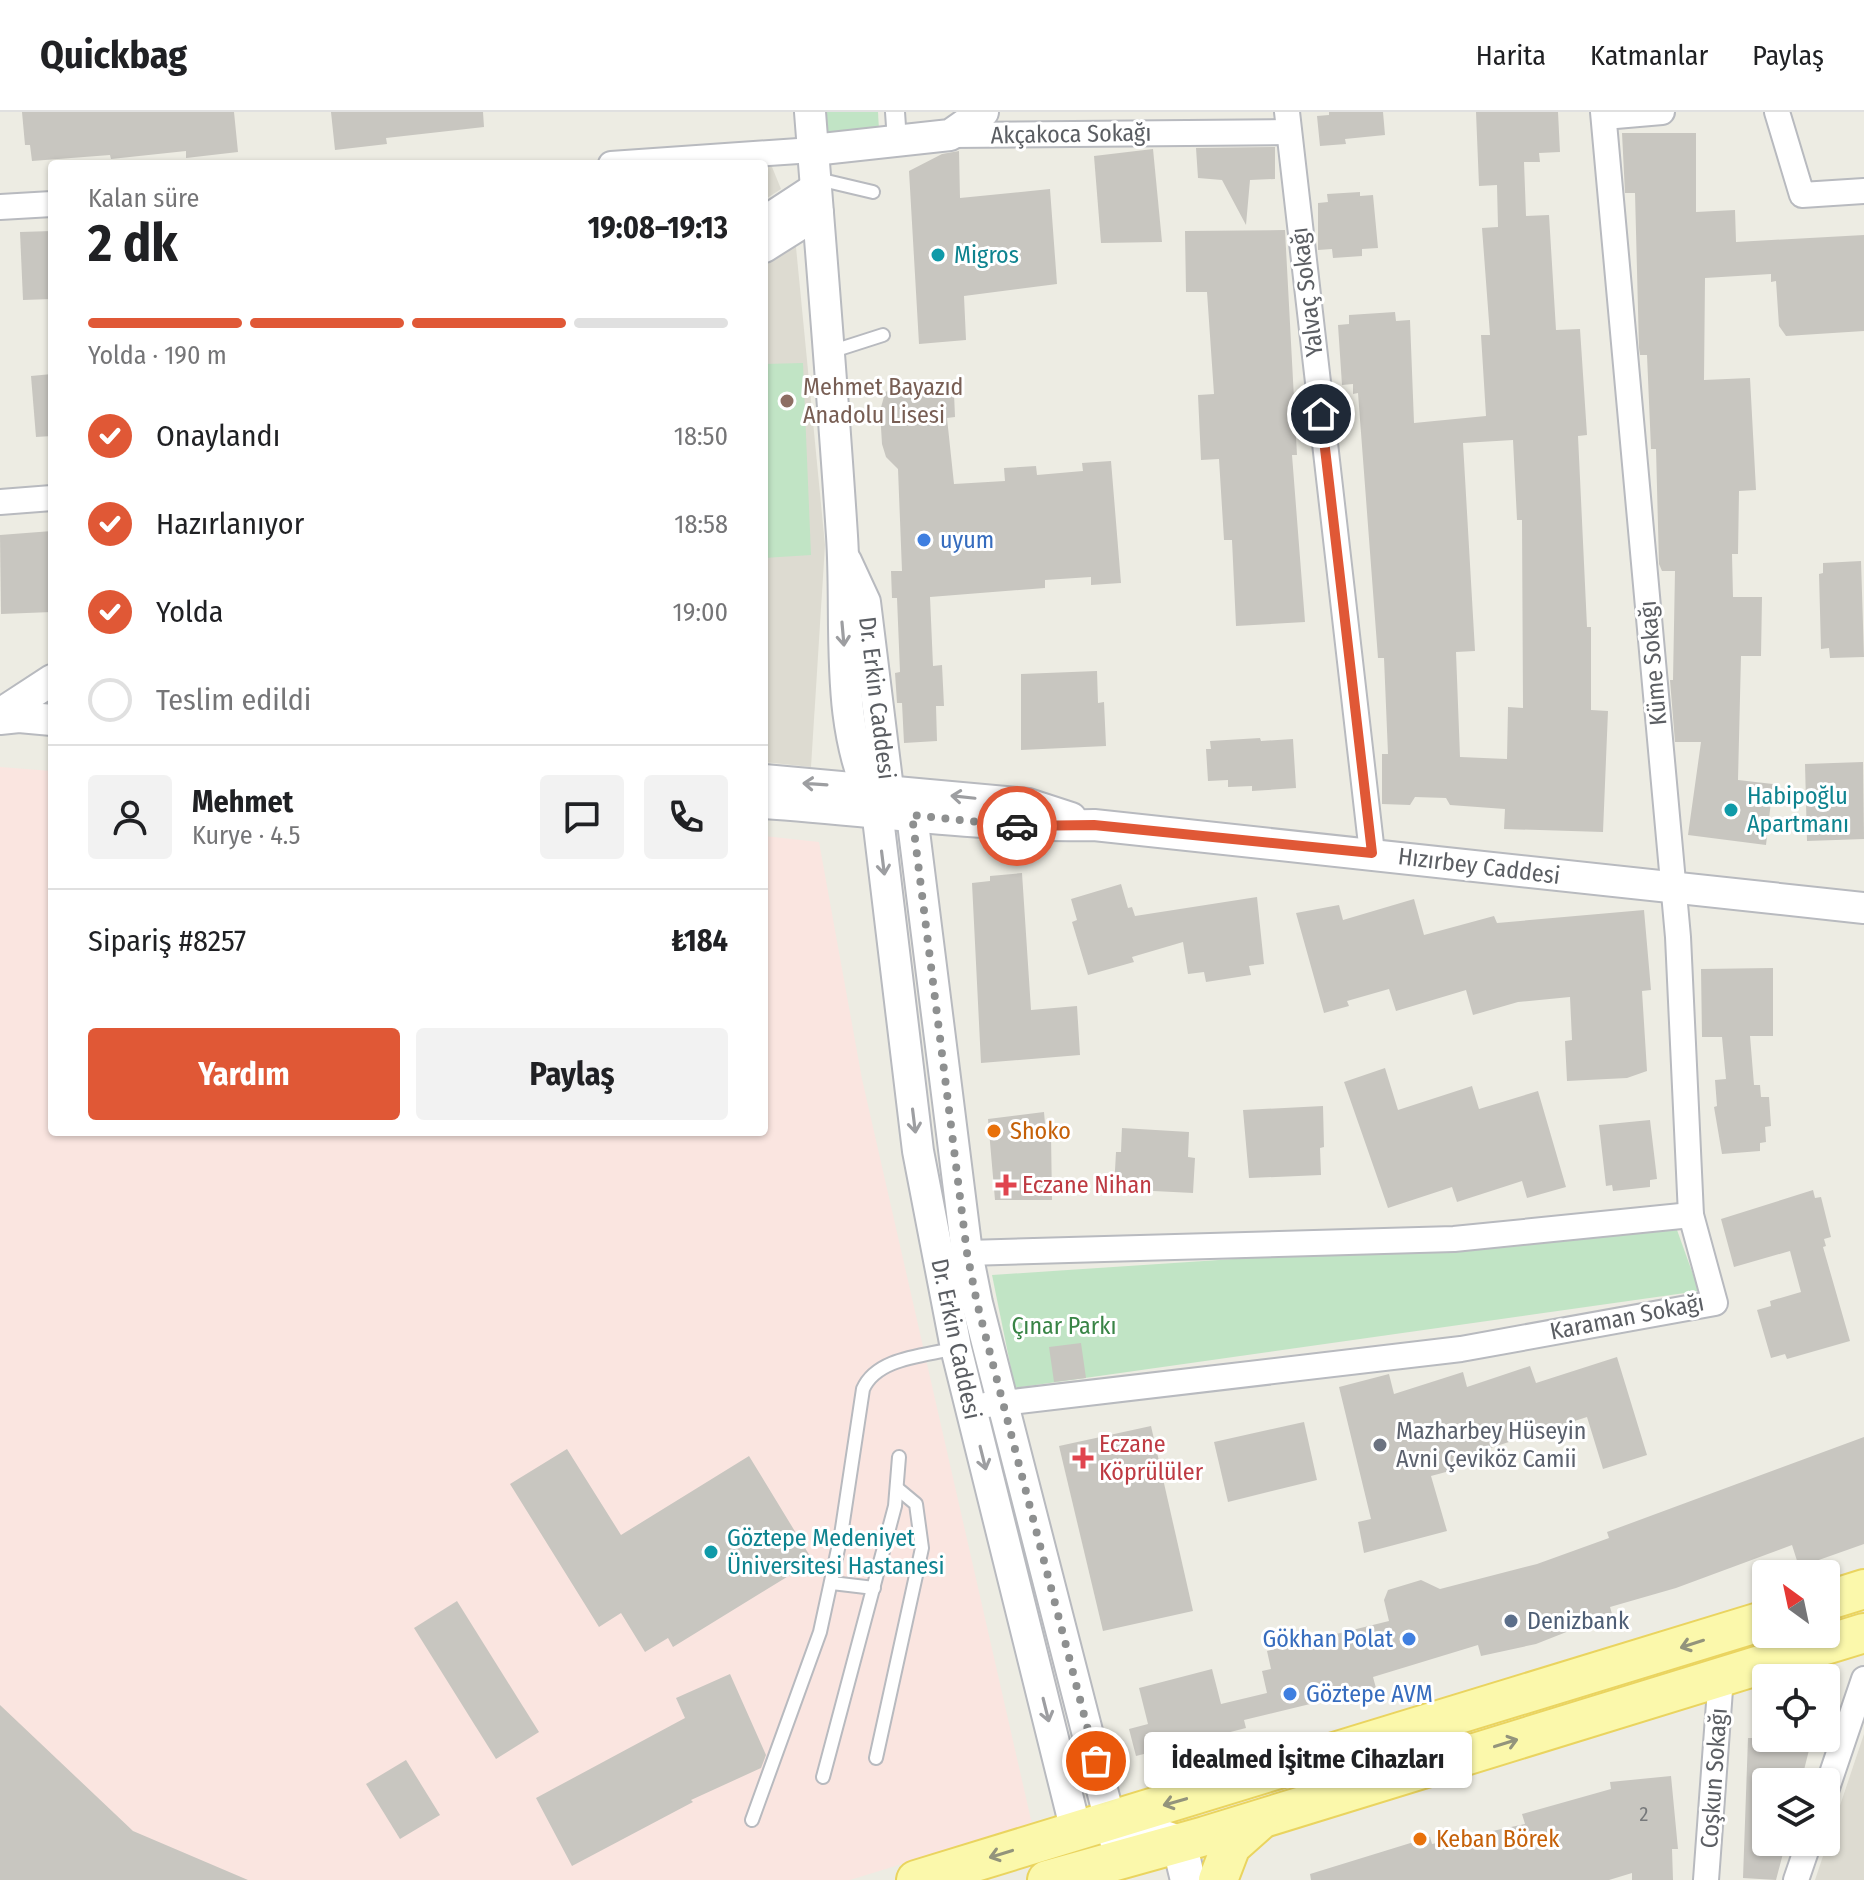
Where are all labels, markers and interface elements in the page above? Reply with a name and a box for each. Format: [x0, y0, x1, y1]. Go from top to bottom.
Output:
text: Quickbag [40, 32, 187, 78]
text: Harita [1476, 39, 1546, 72]
text: Katmanlar [1590, 39, 1708, 72]
text: Paylaş [1752, 39, 1824, 72]
street label: Akçakoca Sokağı [990, 119, 1152, 149]
text: Kalan süre [88, 183, 199, 214]
text: 19:08–19:13 [588, 210, 728, 246]
text: 2 dk [88, 212, 178, 275]
street label: Yalvaç Sokağı [1285, 226, 1329, 358]
place label: Migros [954, 241, 1019, 269]
marker: Migros [929, 246, 947, 264]
text: Yolda · 190 m [88, 340, 227, 371]
place label: Mehmet Bayazıd Anadolu Lisesi [803, 373, 963, 429]
pin [1287, 380, 1355, 448]
marker: Mehmet Bayazıd Anadolu Lisesi [778, 392, 796, 410]
icon: home [1299, 392, 1343, 436]
icon: check [88, 414, 132, 458]
text: Onaylandı [156, 418, 280, 454]
text: 18:50 [674, 421, 728, 452]
icon: check [88, 502, 132, 546]
text: Hazırlanıyor [156, 506, 304, 542]
text: 18:58 [674, 509, 728, 540]
place label: uyum [940, 526, 994, 554]
marker: uyum [915, 531, 933, 549]
icon: check [88, 590, 132, 634]
text: Yolda [156, 594, 224, 630]
text: 19:00 [673, 597, 728, 628]
street label: Küme Sokağı [1634, 599, 1672, 727]
street label: Dr. Erkin Caddesi [853, 615, 901, 781]
one-way arrow [836, 620, 851, 647]
text: Teslim edildi [156, 682, 311, 718]
button: person [88, 775, 172, 859]
button: chat [540, 775, 624, 859]
button: phone [644, 775, 728, 859]
one-way arrow [802, 776, 829, 791]
place label: Habipoğlu Apartmanı [1747, 782, 1849, 838]
text: Mehmet [192, 784, 293, 820]
courier [977, 786, 1057, 866]
one-way arrow [950, 790, 977, 805]
marker: Habipoğlu Apartmanı [1722, 801, 1740, 819]
icon: car [995, 804, 1039, 848]
text: Kurye · 4.5 [192, 820, 301, 851]
street label: Hızırbey Caddesi [1396, 842, 1562, 890]
one-way arrow [876, 849, 891, 876]
text: Sipariş #8257 [88, 923, 246, 959]
text: ₺184 [671, 923, 728, 959]
button: Yardım [88, 1028, 400, 1120]
button: Paylaş [416, 1028, 728, 1120]
one-way arrow [907, 1108, 922, 1133]
place label: Shoko [1010, 1117, 1071, 1145]
marker: Shoko [985, 1122, 1003, 1140]
place label: Eczane Nihan [1022, 1171, 1152, 1199]
marker: Eczane Nihan [997, 1176, 1015, 1194]
street label: Dr. Erkin Caddesi [925, 1256, 987, 1422]
street label: Karaman Sokağı [1548, 1288, 1706, 1346]
park label: Çınar Parkı [1012, 1312, 1116, 1340]
place label: Mazharbey Hüseyin Avni Çeviköz Camii [1396, 1417, 1586, 1473]
place label: Eczane Köprülüler [1099, 1430, 1204, 1486]
marker: Mazharbey Hüseyin Avni Çeviköz Camii [1371, 1436, 1389, 1454]
one-way arrow [977, 1444, 992, 1470]
marker: Eczane Köprülüler [1074, 1449, 1092, 1467]
place label: Göztepe Medeniyet Üniversitesi Hastanesi [727, 1524, 945, 1580]
marker: Göztepe Medeniyet Üniversitesi Hastanesi [702, 1543, 720, 1561]
north arrow [1752, 1560, 1840, 1648]
map controls [1752, 1560, 1840, 1856]
place label: Denizbank [1527, 1607, 1630, 1635]
marker: Denizbank [1502, 1612, 1520, 1630]
place label: Gökhan Polat [1262, 1625, 1393, 1653]
marker: Gökhan Polat [1400, 1630, 1418, 1648]
one-way arrow [1679, 1637, 1705, 1652]
button: locate [1752, 1664, 1840, 1752]
place label: Göztepe AVM [1306, 1680, 1433, 1708]
marker: Göztepe AVM [1281, 1685, 1299, 1703]
one-way arrow [1039, 1697, 1054, 1723]
street label: Coşkun Sokağı [1695, 1707, 1733, 1849]
pin [1062, 1727, 1130, 1795]
callout: İdealmed İşitme Cihazları [1144, 1733, 1472, 1789]
one-way arrow [1493, 1735, 1519, 1750]
icon: bag [1074, 1739, 1118, 1783]
text: İdealmed İşitme Cihazları [1171, 1744, 1445, 1775]
button: layers [1752, 1768, 1840, 1856]
one-way arrow [1163, 1795, 1189, 1810]
house number: 2 [1640, 1802, 1649, 1826]
place label: Keban Börek [1436, 1825, 1560, 1853]
marker: Keban Börek [1411, 1830, 1429, 1848]
one-way arrow [989, 1847, 1015, 1862]

